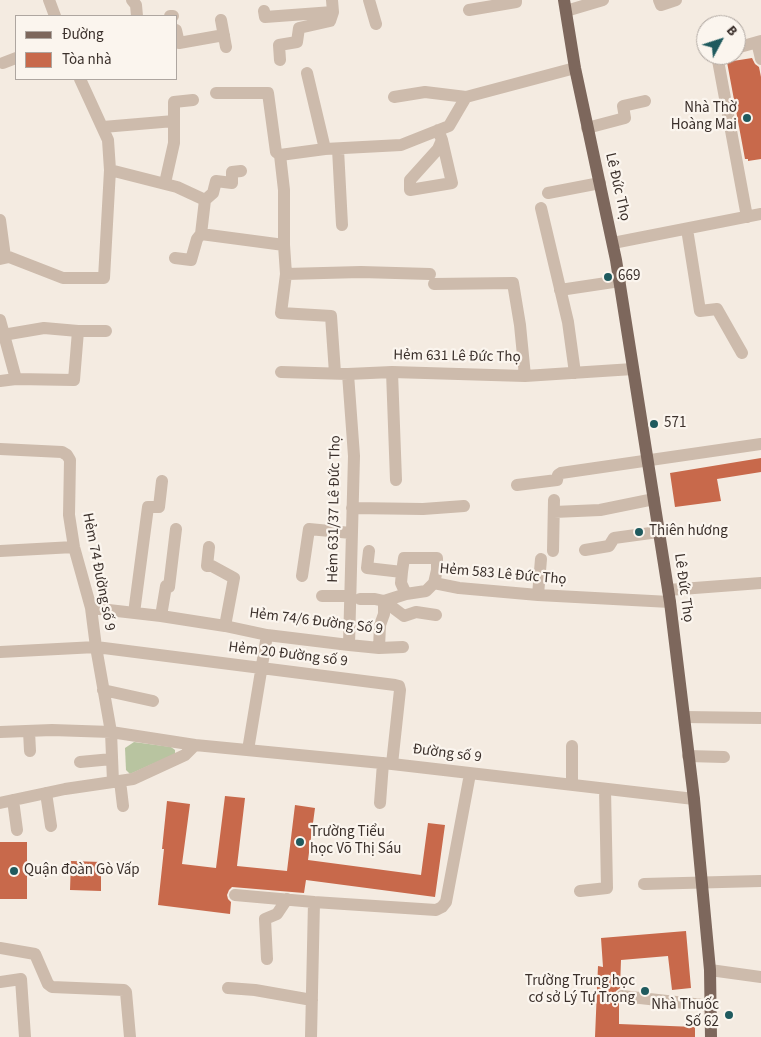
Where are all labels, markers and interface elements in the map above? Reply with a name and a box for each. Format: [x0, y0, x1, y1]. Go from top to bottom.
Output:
legend [15, 15, 178, 80]
north arrow [696, 15, 746, 65]
text: B [721, 21, 742, 41]
text: Đường [62, 24, 104, 45]
text: Tòa nhà [62, 49, 111, 70]
place label: Nhà Thờ Hoàng Mai [671, 100, 737, 135]
marker: Nhà Thờ Hoàng Mai [741, 112, 753, 124]
street label: Lê Đức Thọ [600, 151, 634, 223]
place label: 669 [618, 268, 640, 286]
marker: 669 [602, 271, 614, 283]
street label: Hẻm 631 Lê Đức Thọ [393, 347, 521, 367]
place label: 571 [664, 415, 686, 433]
marker: 571 [648, 418, 660, 430]
street label: Hẻm 631/37 Lê Đức Thọ [325, 435, 345, 583]
street label: Hẻm 74 Đường số 9 [78, 511, 118, 633]
place label: Thiên hương [649, 523, 728, 541]
marker: Thiên hương [633, 526, 645, 538]
street label: Lê Đức Thọ [669, 552, 697, 624]
street label: Hẻm 583 Lê Đức Thọ [439, 560, 567, 590]
street label: Hẻm 74/6 Đường Số 9 [248, 605, 384, 639]
street label: Hẻm 20 Đường số 9 [227, 639, 349, 671]
street label: Đường số 9 [411, 741, 483, 767]
place label: Trường Tiểu học Võ Thị Sáu [310, 824, 401, 859]
marker: Trường Tiểu học Võ Thị Sáu [294, 836, 306, 848]
place label: Quận đoàn Gò Vấp [24, 862, 140, 880]
marker: Quận đoàn Gò Vấp [8, 865, 20, 877]
place label: Trường Trung học cơ sở Lý Tự Trọng [525, 973, 635, 1008]
marker: Trường Trung học cơ sở Lý Tự Trọng [639, 985, 651, 997]
place label: Nhà Thuốc Số 62 [651, 997, 719, 1032]
marker: Nhà Thuốc Số 62 [723, 1009, 735, 1021]

